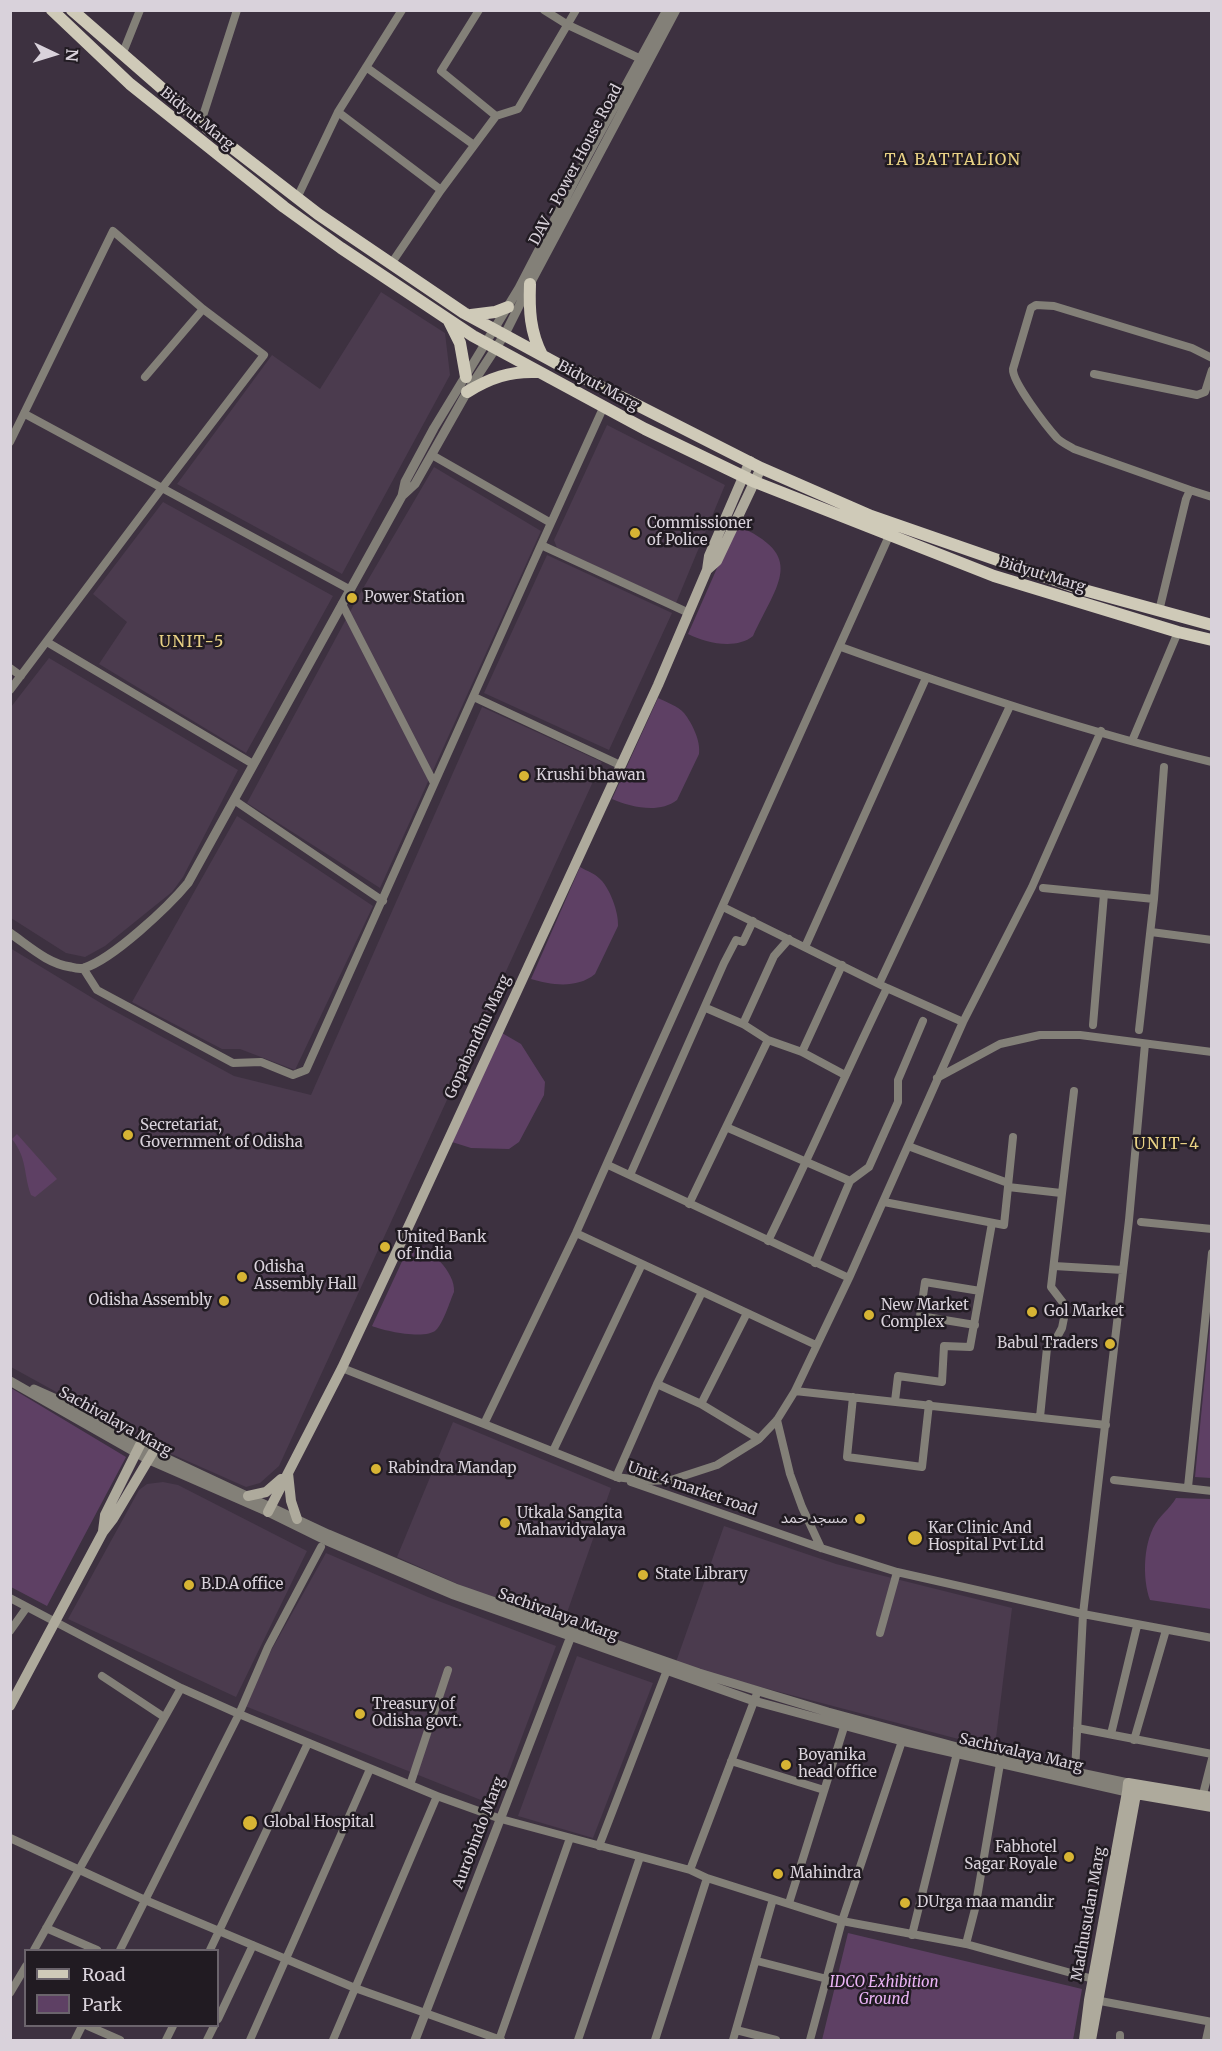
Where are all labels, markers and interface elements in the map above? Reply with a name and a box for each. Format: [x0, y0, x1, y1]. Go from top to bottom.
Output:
north arrow [24, 24, 84, 84]
text: N [62, 48, 82, 62]
street label: DAV - Power House Road [526, 81, 626, 249]
street label: Bidyut Marg [157, 84, 237, 154]
district label: TA BATTALION [885, 150, 1021, 170]
street label: Bidyut Marg [554, 357, 642, 415]
place label: Commissioner of Police [647, 515, 753, 550]
marker: Commissioner of Police [628, 526, 642, 540]
street label: Bidyut Marg [997, 553, 1087, 597]
place label: Power Station [364, 589, 465, 607]
marker: Power Station [345, 591, 359, 605]
district label: UNIT-5 [159, 632, 225, 652]
place label: Krushi bhawan [536, 767, 646, 785]
marker: Krushi bhawan [517, 769, 531, 783]
street label: Gopabandhu Marg [441, 972, 515, 1102]
place label: Secretariat, Government of Odisha [140, 1117, 303, 1152]
marker: Secretariat, Government of Odisha [121, 1128, 135, 1142]
district label: UNIT-4 [1134, 1134, 1200, 1154]
place label: United Bank of India [397, 1229, 486, 1264]
marker: United Bank of India [378, 1240, 392, 1254]
place label: Odisha Assembly Hall [254, 1259, 357, 1294]
marker: Odisha Assembly Hall [235, 1270, 249, 1284]
place label: Odisha Assembly [88, 1292, 212, 1310]
marker: Odisha Assembly [217, 1294, 231, 1308]
place label: New Market Complex [881, 1297, 969, 1332]
place label: Gol Market [1044, 1303, 1124, 1321]
marker: Gol Market [1025, 1305, 1039, 1319]
marker: New Market Complex [862, 1308, 876, 1322]
place label: Babul Traders [997, 1335, 1098, 1353]
marker: Babul Traders [1103, 1337, 1117, 1351]
street label: Sachivalaya Marg [55, 1383, 175, 1461]
street label: Unit 4 market road [625, 1458, 759, 1520]
place label: Rabindra Mandap [388, 1460, 517, 1478]
marker: Rabindra Mandap [369, 1462, 383, 1476]
place label: Utkala Sangita Mahavidyalaya [517, 1505, 626, 1540]
place label: مسجد حمد [781, 1510, 848, 1528]
marker: مسجد حمد [853, 1512, 867, 1526]
marker: Utkala Sangita Mahavidyalaya [498, 1516, 512, 1530]
place label: Kar Clinic And Hospital Pvt Ltd [928, 1520, 1044, 1555]
marker: Kar Clinic And Hospital Pvt Ltd [906, 1529, 924, 1547]
place label: State Library [655, 1566, 748, 1584]
marker: State Library [636, 1568, 650, 1582]
place label: B.D.A office [201, 1576, 283, 1594]
marker: B.D.A office [182, 1578, 196, 1592]
street label: Sachivalaya Marg [495, 1585, 621, 1645]
place label: Treasury of Odisha govt. [372, 1696, 462, 1731]
marker: Treasury of Odisha govt. [353, 1707, 367, 1721]
street label: Sachivalaya Marg [957, 1730, 1085, 1776]
place label: Boyanika head office [798, 1747, 877, 1782]
marker: Boyanika head office [779, 1758, 793, 1772]
street label: Aurobindo Marg [449, 1775, 509, 1891]
marker: Global Hospital [241, 1814, 259, 1832]
place label: Global Hospital [264, 1814, 374, 1832]
place label: Fabhotel Sagar Royale [964, 1839, 1057, 1874]
street label: Madhusudan Marg [1068, 1845, 1110, 1983]
marker: Fabhotel Sagar Royale [1062, 1850, 1076, 1864]
place label: Mahindra [790, 1865, 861, 1883]
marker: Mahindra [771, 1867, 785, 1881]
place label: DUrga maa mandir [917, 1894, 1054, 1912]
marker: DUrga maa mandir [898, 1896, 912, 1910]
legend [24, 1949, 219, 2027]
text: Road [82, 1963, 126, 1986]
park label: IDCO Exhibition Ground [829, 1974, 939, 2009]
text: Park [82, 1993, 122, 2016]

